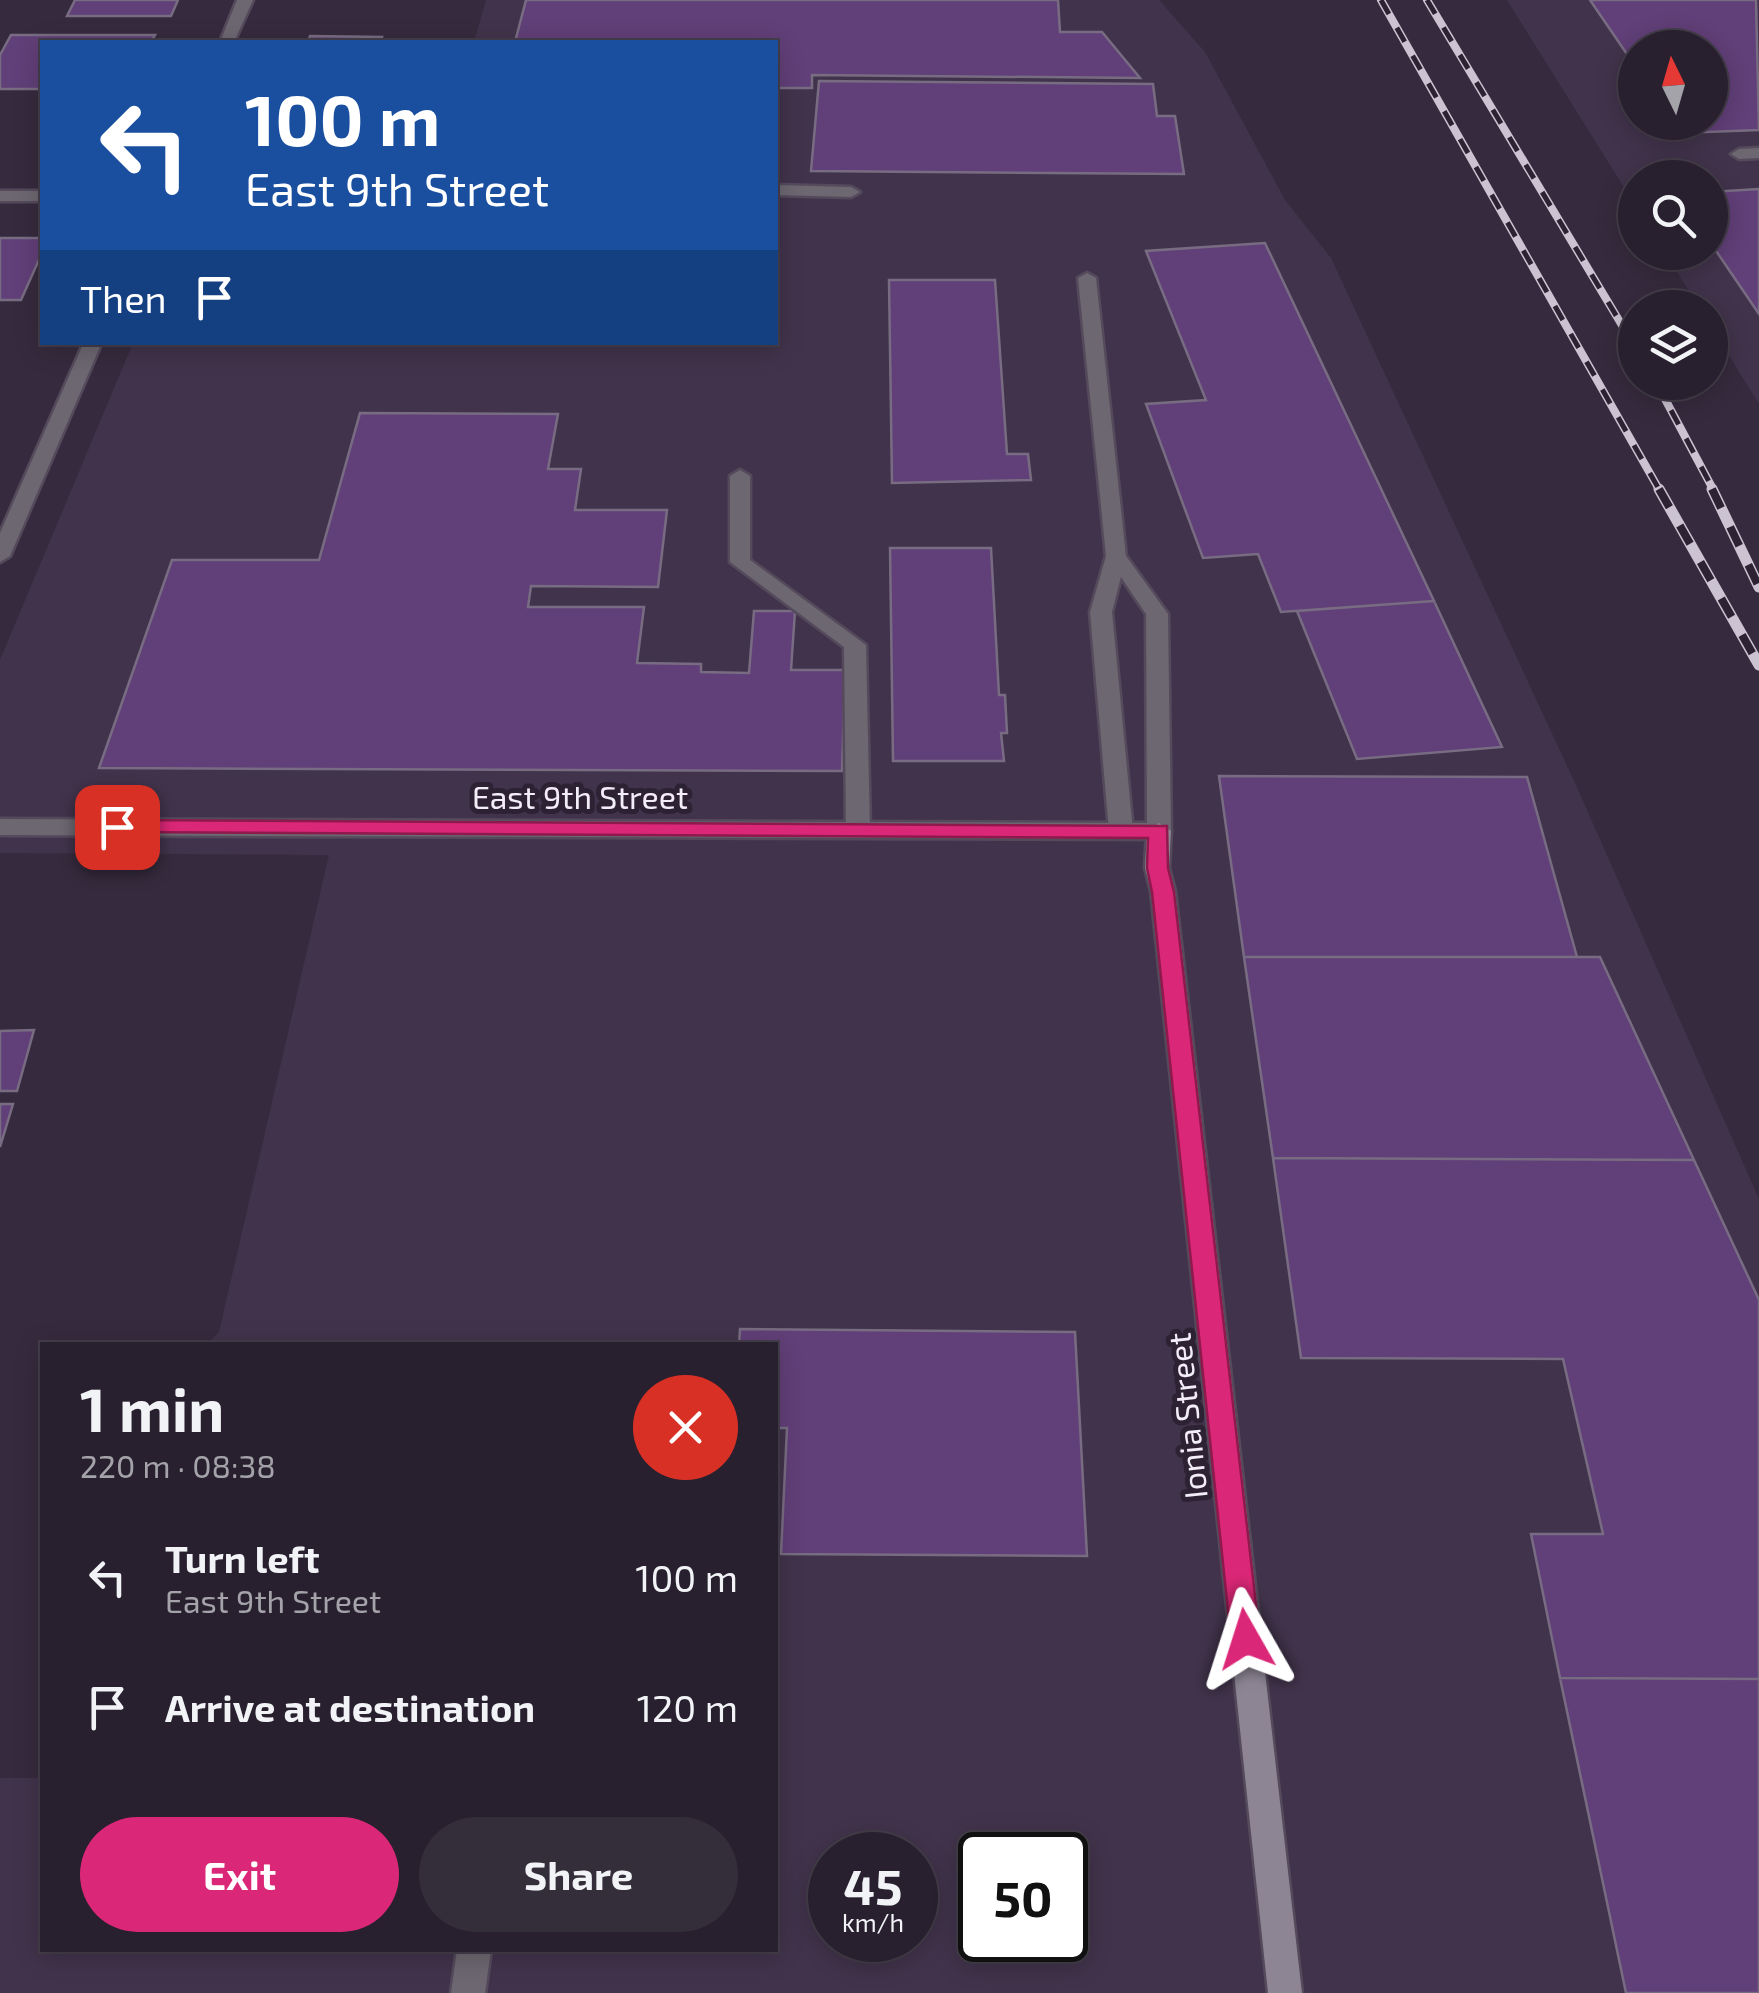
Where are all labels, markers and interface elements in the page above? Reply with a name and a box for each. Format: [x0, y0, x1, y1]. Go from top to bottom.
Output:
north arrow [1618, 30, 1728, 140]
map controls [1618, 30, 1728, 400]
text: 100 m [245, 76, 440, 160]
icon: left [80, 80, 210, 210]
button: search [1618, 160, 1728, 270]
text: East 9th Street [245, 161, 549, 215]
icon: arrive [187, 270, 242, 325]
text: Then [80, 275, 167, 321]
button: layers [1618, 290, 1728, 400]
street label: East 9th Street [472, 777, 688, 815]
pin [75, 785, 160, 870]
icon: arrive [90, 800, 145, 855]
street label: Ionia Street [1158, 1331, 1214, 1501]
text: 1 min [80, 1372, 224, 1444]
button: close [633, 1375, 738, 1480]
text: 220 m · 08:38 [80, 1446, 276, 1484]
text: Turn left [165, 1535, 320, 1581]
icon: left [80, 1550, 135, 1605]
text: 100 m [635, 1554, 738, 1600]
text: East 9th Street [165, 1581, 381, 1619]
position arrow [1194, 1587, 1298, 1691]
icon: arrive [80, 1680, 135, 1735]
text: Arrive at destination [165, 1684, 535, 1730]
text: 120 m [637, 1684, 738, 1730]
button: Exit [80, 1817, 399, 1932]
button: Share [419, 1817, 738, 1932]
speed limit sign: 50 [958, 1832, 1088, 1962]
text: 45 [843, 1855, 903, 1915]
text: km/h [842, 1907, 904, 1937]

